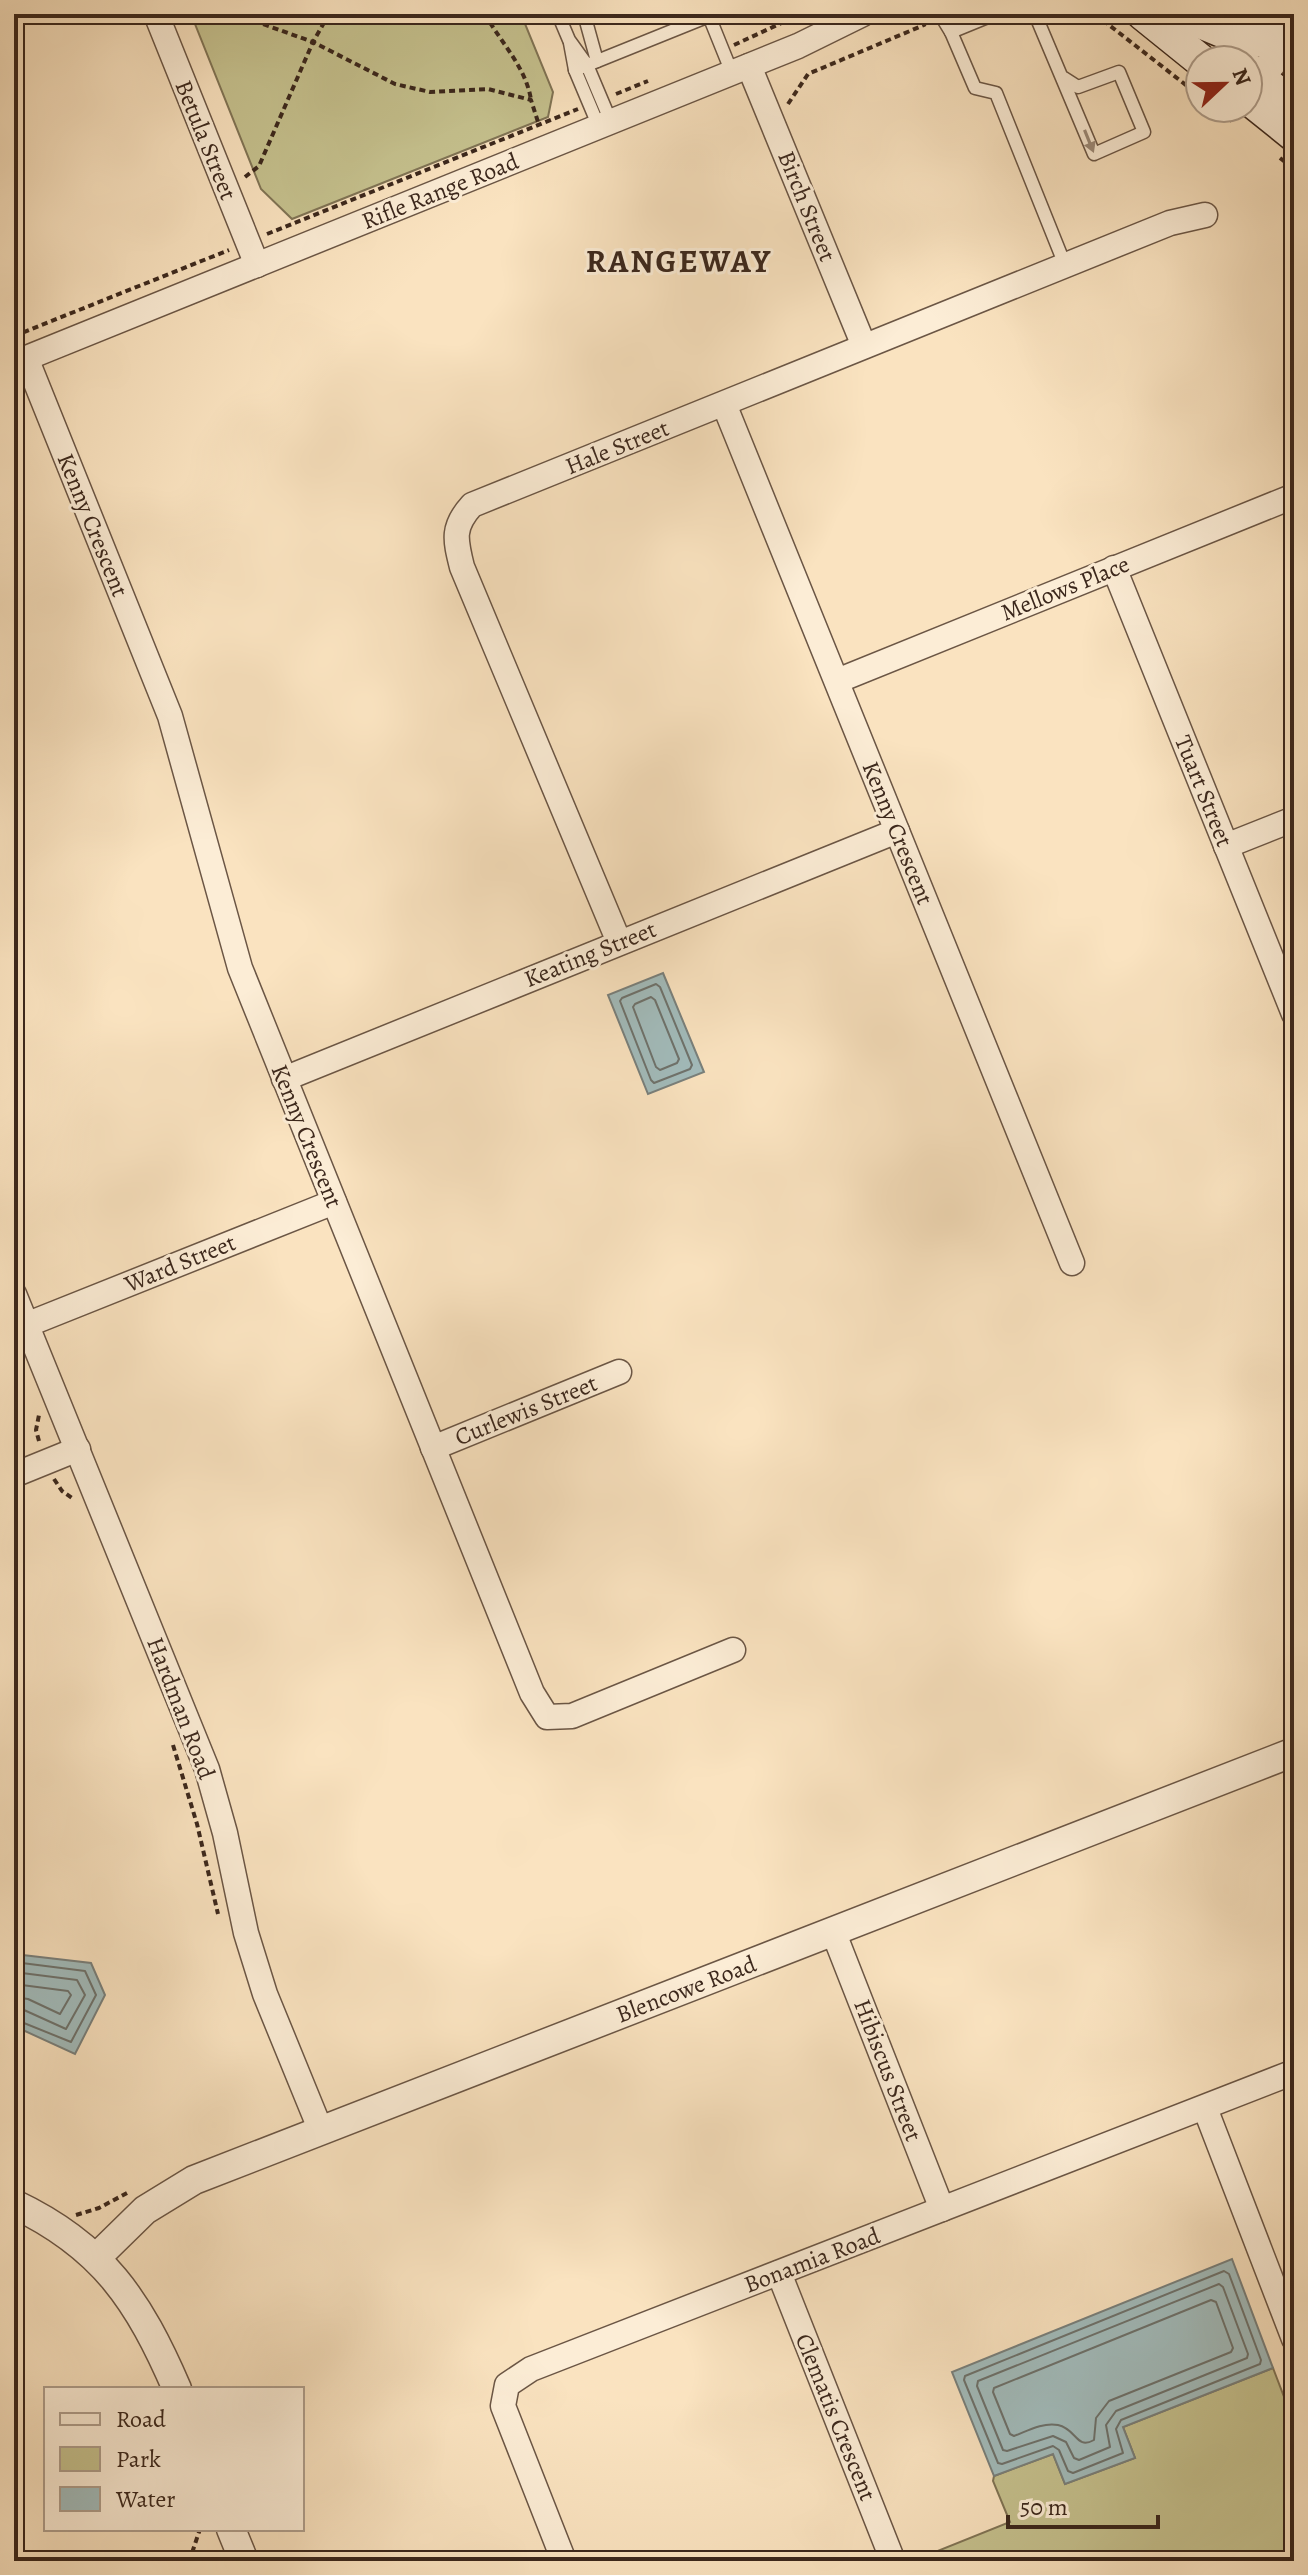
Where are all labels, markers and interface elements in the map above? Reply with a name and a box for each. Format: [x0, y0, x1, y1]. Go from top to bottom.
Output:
north arrow [1184, 44, 1264, 124]
text: N [1225, 64, 1259, 90]
street label: Betula Street [167, 75, 245, 205]
one-way arrow [1083, 129, 1096, 153]
street label: Rifle Range Road [357, 145, 523, 237]
street label: Birch Street [770, 146, 844, 266]
district label: RANGEWAY [586, 239, 772, 283]
street label: Hale Street [560, 412, 674, 482]
street label: Kenny Crescent [50, 449, 136, 602]
street label: Mellows Place [996, 548, 1134, 628]
street label: Tuart Street [1167, 731, 1241, 852]
street label: Kenny Crescent [855, 757, 941, 910]
street label: Keating Street [519, 913, 661, 995]
street label: Kenny Crescent [264, 1060, 350, 1213]
street label: Ward Street [119, 1226, 240, 1300]
street label: Curlewis Street [450, 1367, 602, 1453]
street label: Hardman Road [139, 1632, 223, 1784]
street label: Blencowe Road [611, 1948, 761, 2030]
street label: Hibiscus Street [846, 1994, 930, 2146]
street label: Bonamia Road [740, 2219, 885, 2301]
street label: Clematis Crescent [788, 2329, 884, 2505]
legend [44, 2387, 304, 2531]
text: Road [116, 2403, 166, 2435]
text: Park [116, 2443, 161, 2475]
scale bar [1008, 2479, 1158, 2529]
text: Water [115, 2483, 176, 2515]
text: 50 m [1020, 2491, 1068, 2523]

